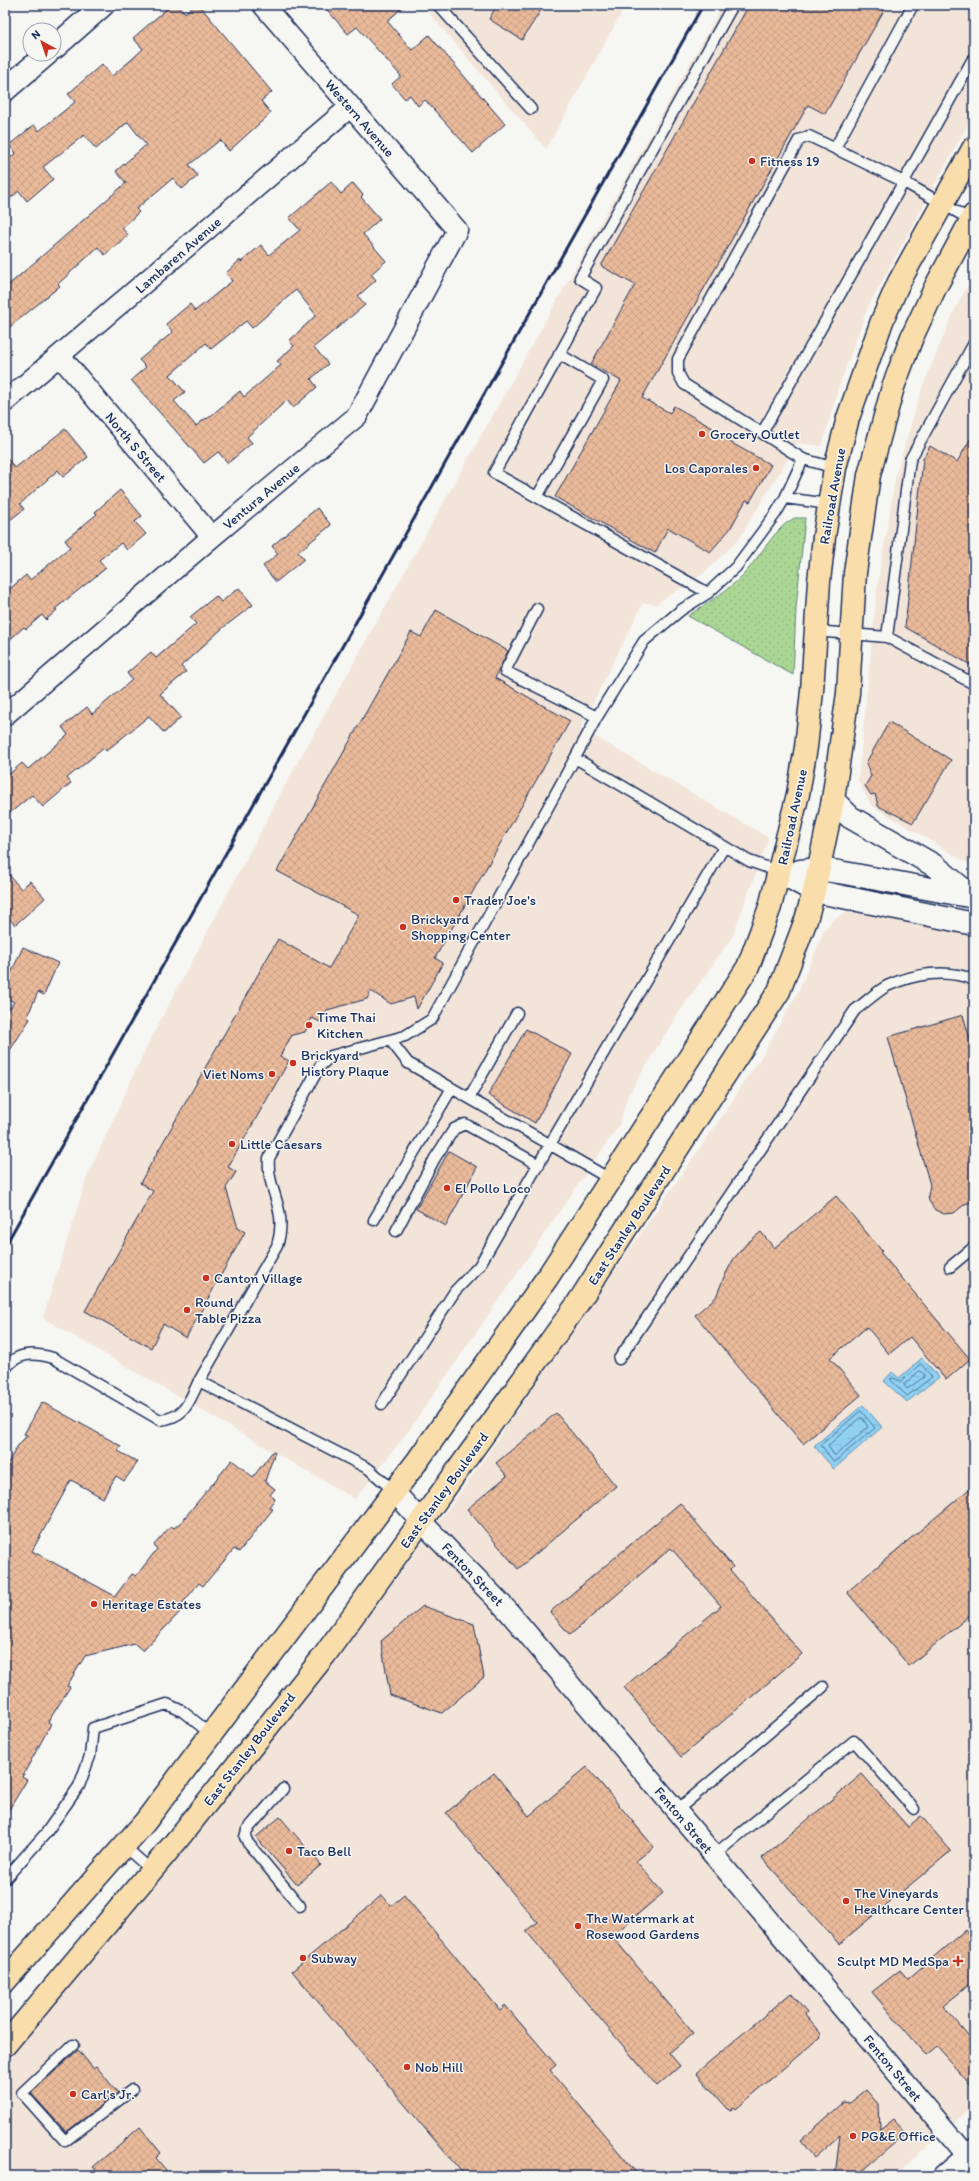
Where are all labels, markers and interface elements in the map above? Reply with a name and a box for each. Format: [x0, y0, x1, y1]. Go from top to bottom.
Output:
north arrow [22, 22, 62, 62]
text: N [29, 27, 43, 42]
street label: Western Avenue [321, 76, 398, 161]
place label: Fitness 19 [760, 153, 820, 170]
marker: Fitness 19 [747, 156, 757, 166]
street label: Lambaren Avenue [132, 213, 225, 297]
street label: North S Street [101, 409, 170, 486]
place label: Grocery Outlet [710, 426, 800, 443]
marker: Grocery Outlet [697, 429, 707, 439]
street label: Railroad Avenue [816, 446, 849, 546]
street label: Ventura Avenue [220, 459, 303, 533]
place label: Los Caporales [665, 460, 748, 477]
marker: Los Caporales [751, 463, 761, 473]
street label: Railroad Avenue [774, 767, 811, 867]
place label: Trader Joe's [464, 892, 536, 909]
marker: Trader Joe's [451, 895, 461, 905]
place label: Brickyard Shopping Center [411, 911, 511, 944]
marker: Brickyard Shopping Center [398, 922, 408, 932]
place label: Time Thai Kitchen [317, 1009, 376, 1042]
marker: Time Thai Kitchen [304, 1020, 314, 1030]
place label: Brickyard History Plaque [301, 1047, 389, 1080]
marker: Brickyard History Plaque [288, 1058, 298, 1068]
place label: Viet Noms [203, 1066, 264, 1083]
marker: Viet Noms [267, 1069, 277, 1079]
place label: Little Caesars [240, 1136, 322, 1153]
marker: Little Caesars [227, 1139, 237, 1149]
street label: East Stanley Boulevard [584, 1162, 675, 1288]
place label: El Pollo Loco [455, 1180, 531, 1197]
marker: El Pollo Loco [442, 1183, 452, 1193]
place label: Canton Village [214, 1270, 303, 1287]
marker: Canton Village [201, 1273, 211, 1283]
place label: Round Table Pizza [195, 1294, 262, 1327]
marker: Round Table Pizza [182, 1305, 192, 1315]
street label: East Stanley Boulevard [396, 1429, 492, 1552]
street label: Fenton Street [438, 1539, 507, 1610]
place label: Heritage Estates [102, 1596, 201, 1613]
marker: Heritage Estates [89, 1599, 99, 1609]
street label: East Stanley Boulevard [200, 1689, 299, 1810]
street label: Fenton Street [651, 1784, 716, 1857]
place label: Taco Bell [297, 1843, 351, 1860]
marker: Taco Bell [284, 1846, 294, 1856]
place label: The Vineyards Healthcare Center [854, 1885, 964, 1918]
marker: The Vineyards Healthcare Center [841, 1896, 851, 1906]
place label: The Watermark at Rosewood Gardens [586, 1910, 700, 1943]
marker: The Watermark at Rosewood Gardens [573, 1921, 583, 1931]
place label: Subway [311, 1950, 357, 1967]
marker: Subway [298, 1953, 308, 1963]
place label: Sculpt MD MedSpa [837, 1953, 949, 1970]
marker: Sculpt MD MedSpa [952, 1955, 964, 1967]
street label: Fenton Street [860, 2032, 925, 2105]
place label: Nob Hill [415, 2059, 463, 2076]
marker: Nob Hill [402, 2062, 412, 2072]
place label: Carl's Jr. [81, 2086, 135, 2103]
marker: Carl's Jr. [68, 2089, 78, 2099]
place label: PG&E Office [861, 2128, 936, 2145]
marker: PG&E Office [848, 2131, 858, 2141]

